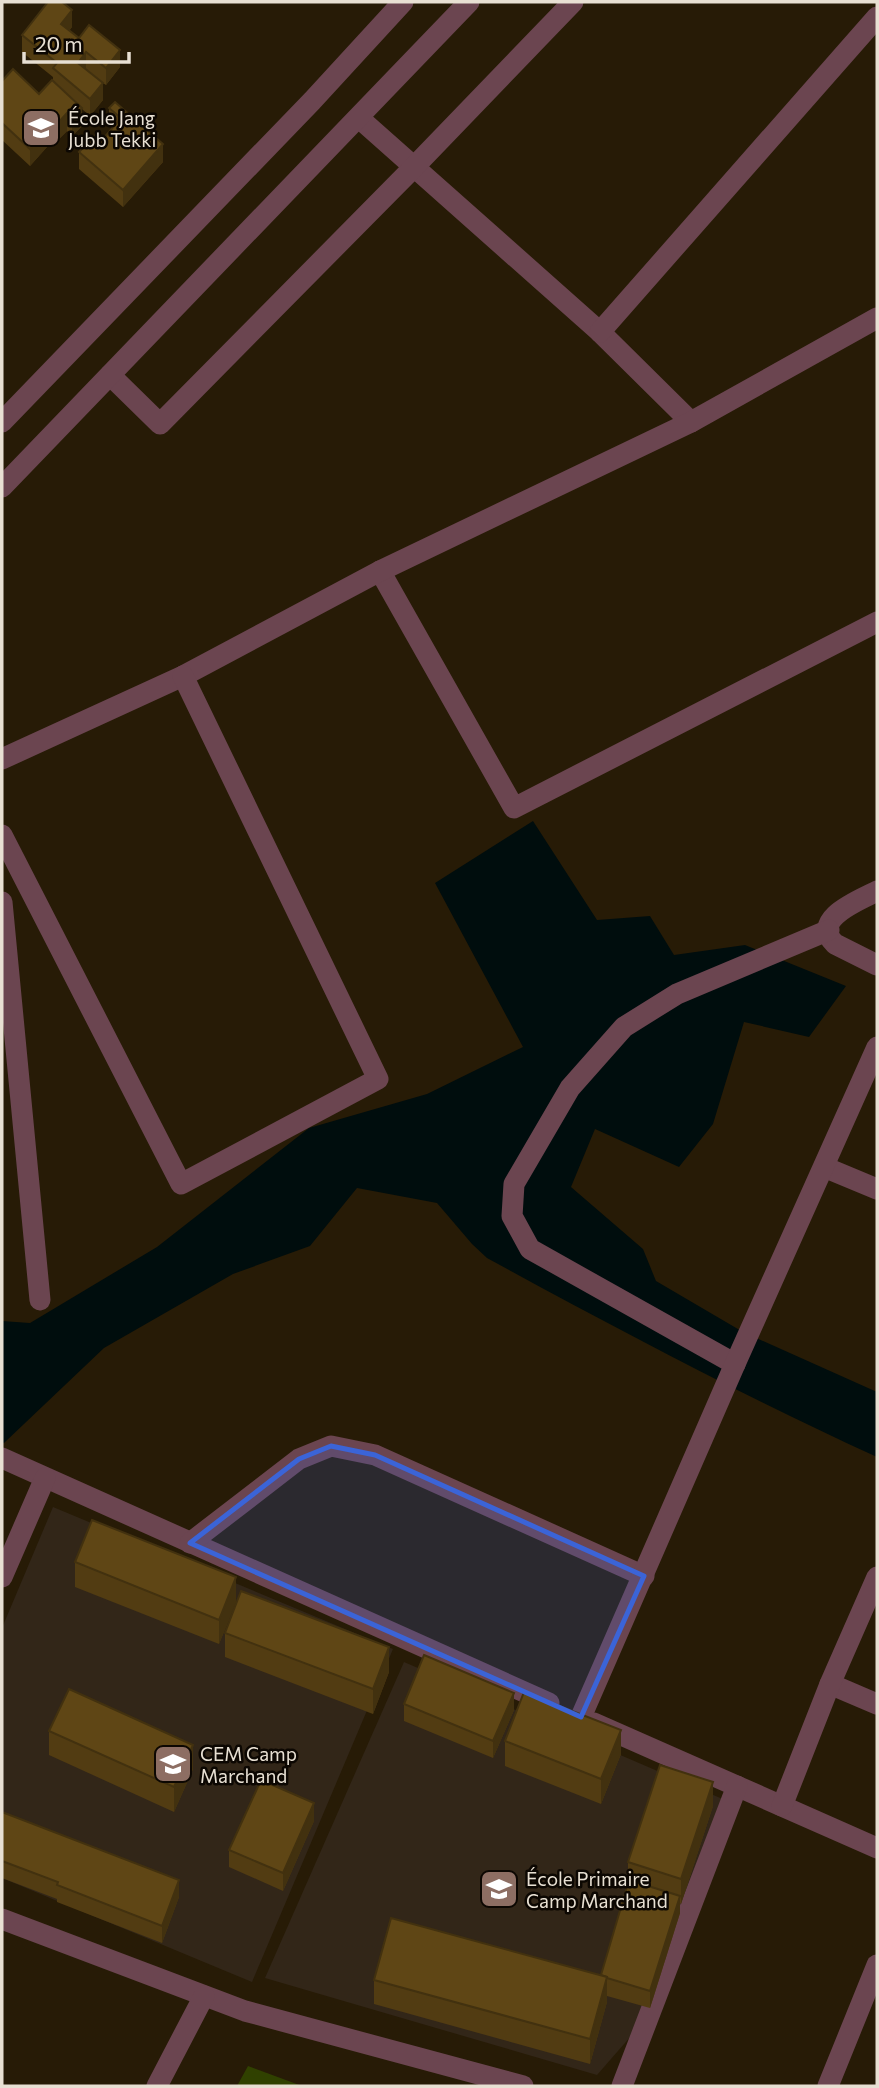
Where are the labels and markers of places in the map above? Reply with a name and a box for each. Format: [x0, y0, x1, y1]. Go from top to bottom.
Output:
place label: École Jang Jubb Tekki [68, 106, 156, 151]
school or university icon: École Jang Jubb Tekki [20, 107, 62, 149]
place label: CEM Camp Marchand [200, 1742, 297, 1787]
school or university icon: CEM Camp Marchand [152, 1743, 194, 1785]
place label: École Primaire Camp Marchand [526, 1867, 668, 1912]
school or university icon: École Primaire Camp Marchand [478, 1868, 520, 1910]

